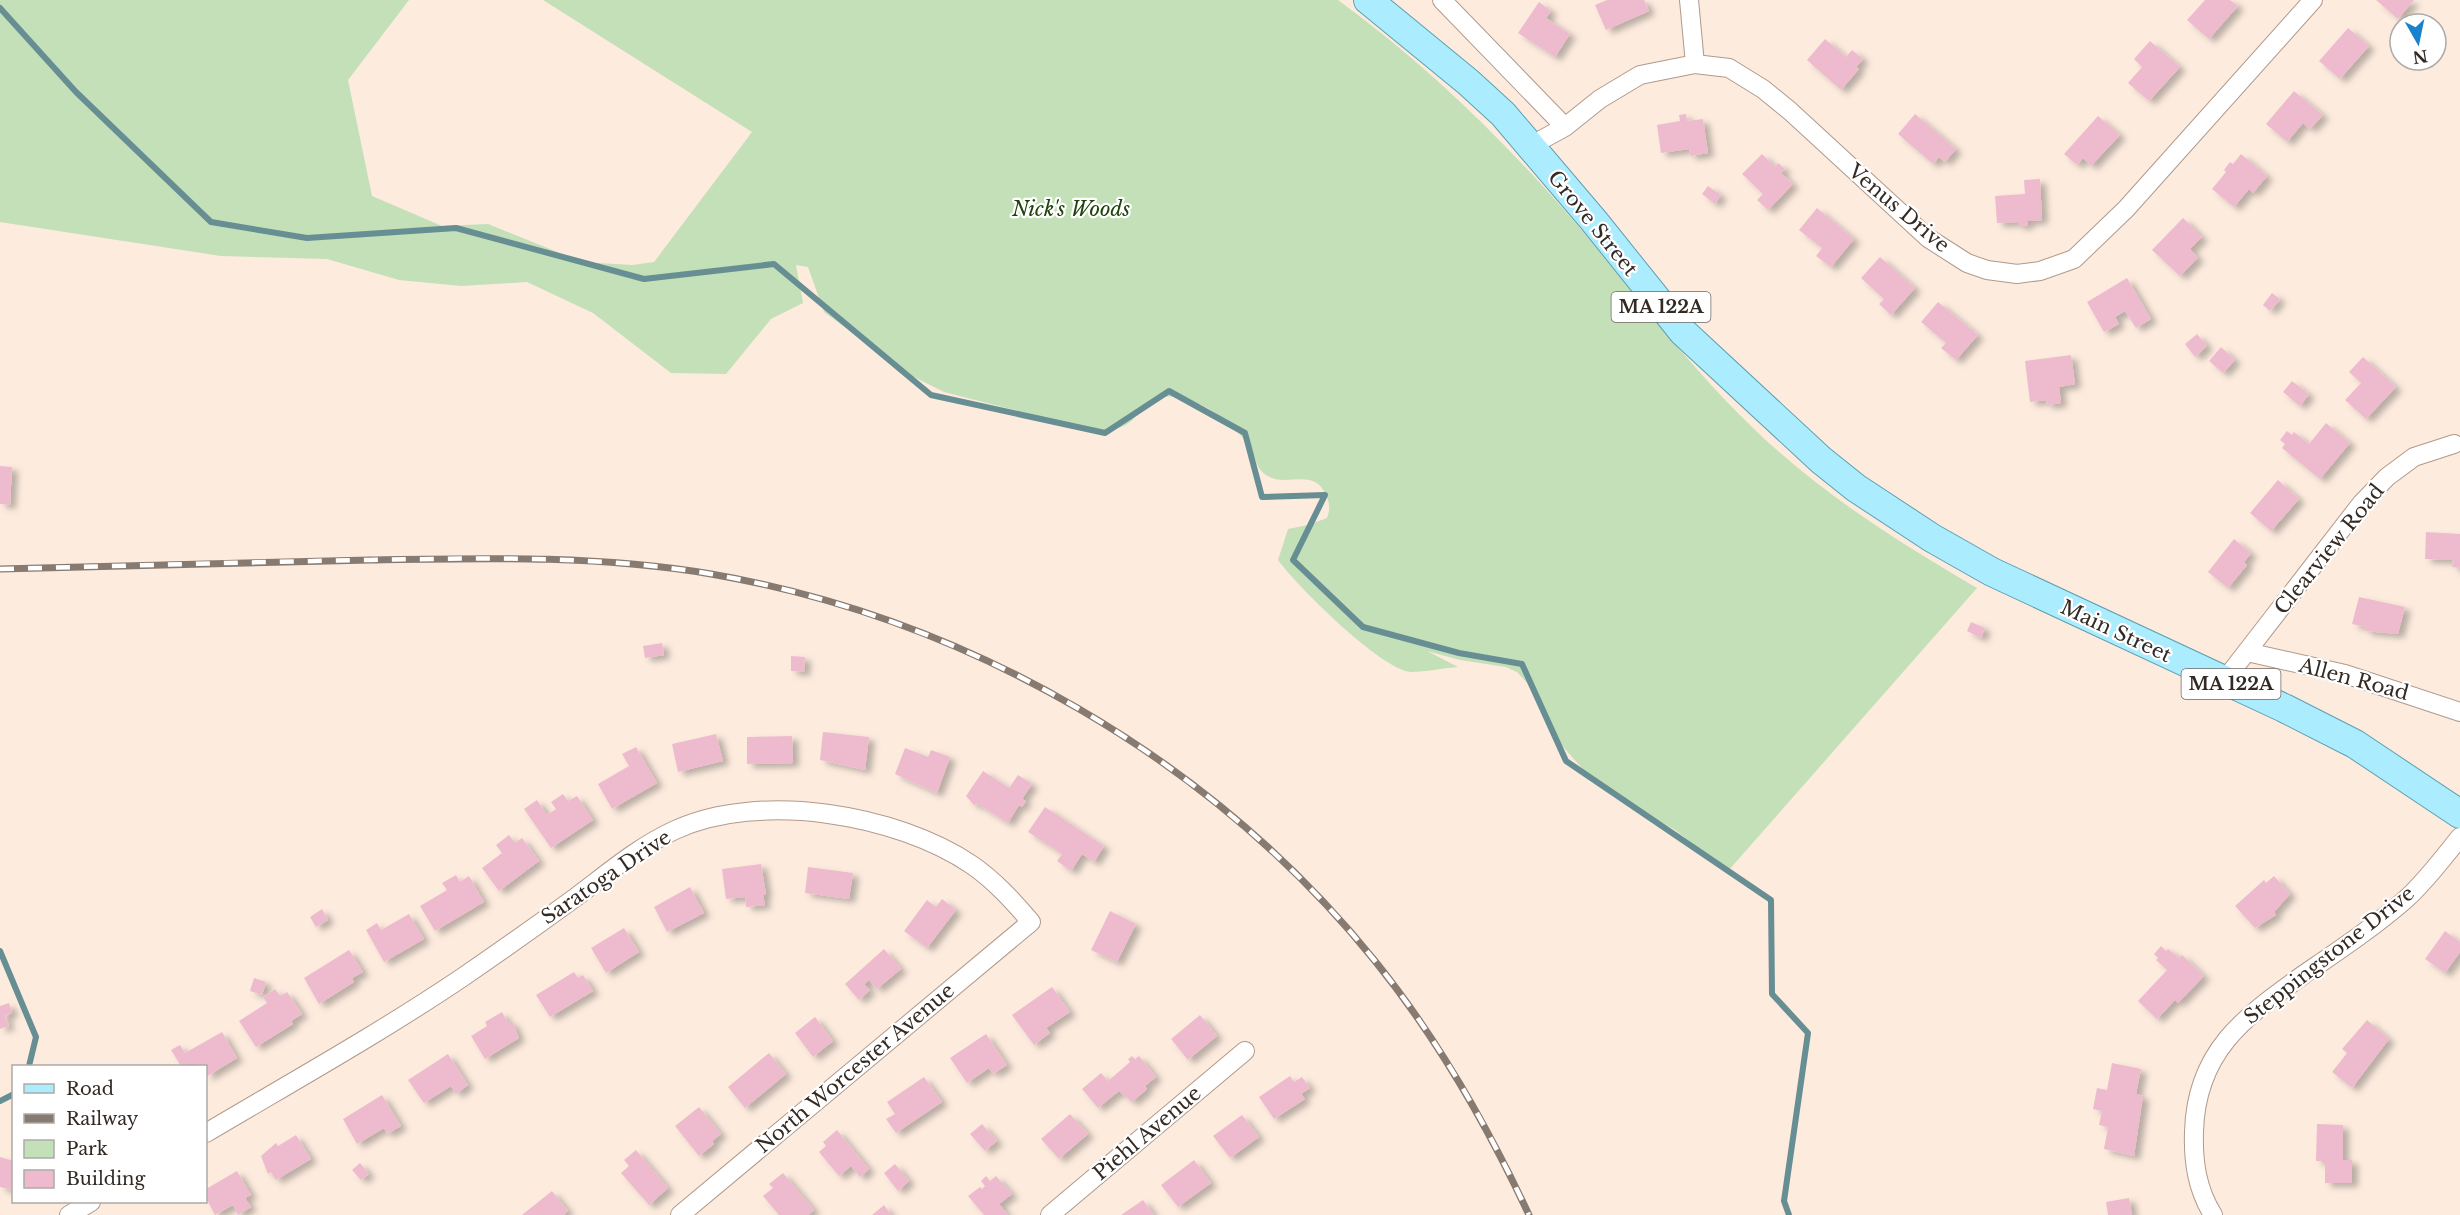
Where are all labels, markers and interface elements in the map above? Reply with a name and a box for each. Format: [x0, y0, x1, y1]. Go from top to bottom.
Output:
north arrow [2388, 12, 2448, 72]
text: N [2411, 46, 2429, 68]
street label: Venus Drive [1843, 158, 1954, 257]
street label: Grove Street [1543, 166, 1643, 281]
park label: Nick's Woods [1011, 197, 1130, 221]
road number: MA 122A [1612, 292, 1710, 322]
street label: Clearview Road [2269, 479, 2389, 619]
street label: Main Street [2057, 595, 2176, 667]
street label: Allen Road [2296, 653, 2412, 705]
road number: MA 122A [2182, 669, 2280, 699]
street label: Saratoga Drive [537, 825, 675, 929]
street label: Steppingstone Drive [2239, 881, 2419, 1029]
street label: North Worcester Avenue [751, 978, 959, 1158]
legend [12, 1065, 207, 1203]
text: Road [66, 1078, 114, 1100]
street label: Piehl Avenue [1088, 1081, 1206, 1185]
text: Railway [66, 1108, 139, 1130]
text: Park [66, 1138, 108, 1160]
text: Building [66, 1168, 145, 1190]

